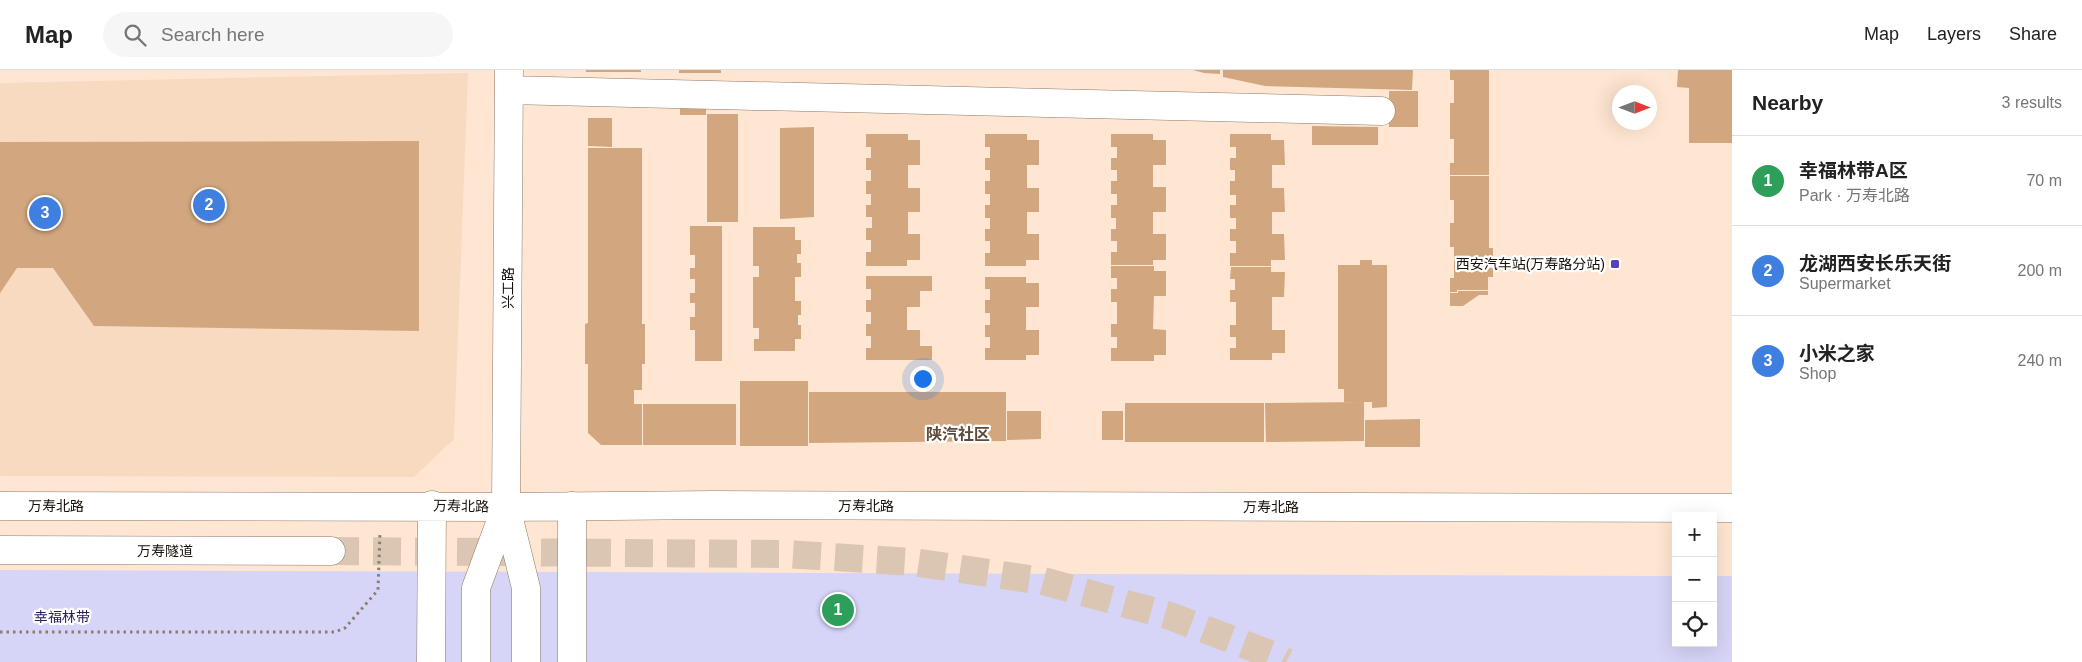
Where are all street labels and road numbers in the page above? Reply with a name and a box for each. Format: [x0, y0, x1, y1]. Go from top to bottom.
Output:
street label: 兴工路 [500, 267, 516, 309]
street label: 万寿北路 [28, 498, 84, 514]
street label: 万寿北路 [433, 498, 489, 514]
street label: 万寿北路 [838, 498, 894, 514]
street label: 万寿北路 [1243, 499, 1299, 515]
street label: 万寿隧道 [137, 543, 193, 559]

